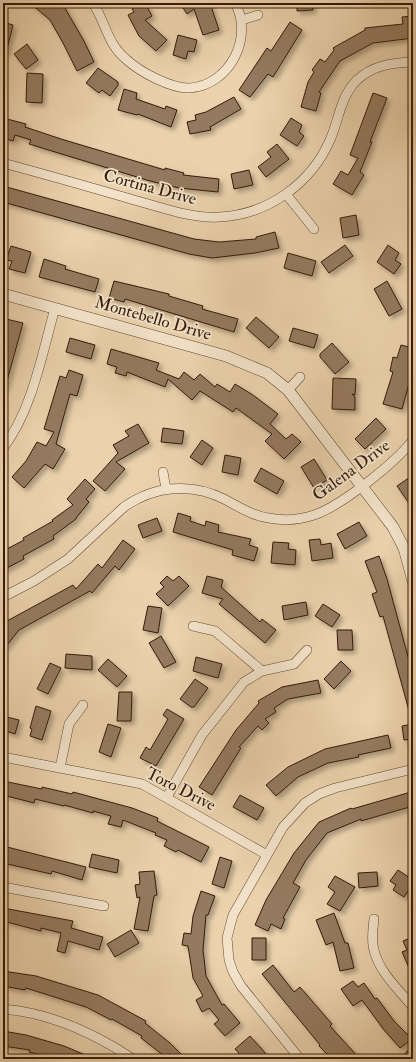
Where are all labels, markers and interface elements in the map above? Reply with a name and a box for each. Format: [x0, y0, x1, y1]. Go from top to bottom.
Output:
street label: Cortina Drive [101, 165, 199, 209]
street label: Montebello Drive [92, 291, 214, 345]
street label: Galena Drive [308, 435, 394, 505]
street label: Toro Drive [143, 762, 219, 816]

